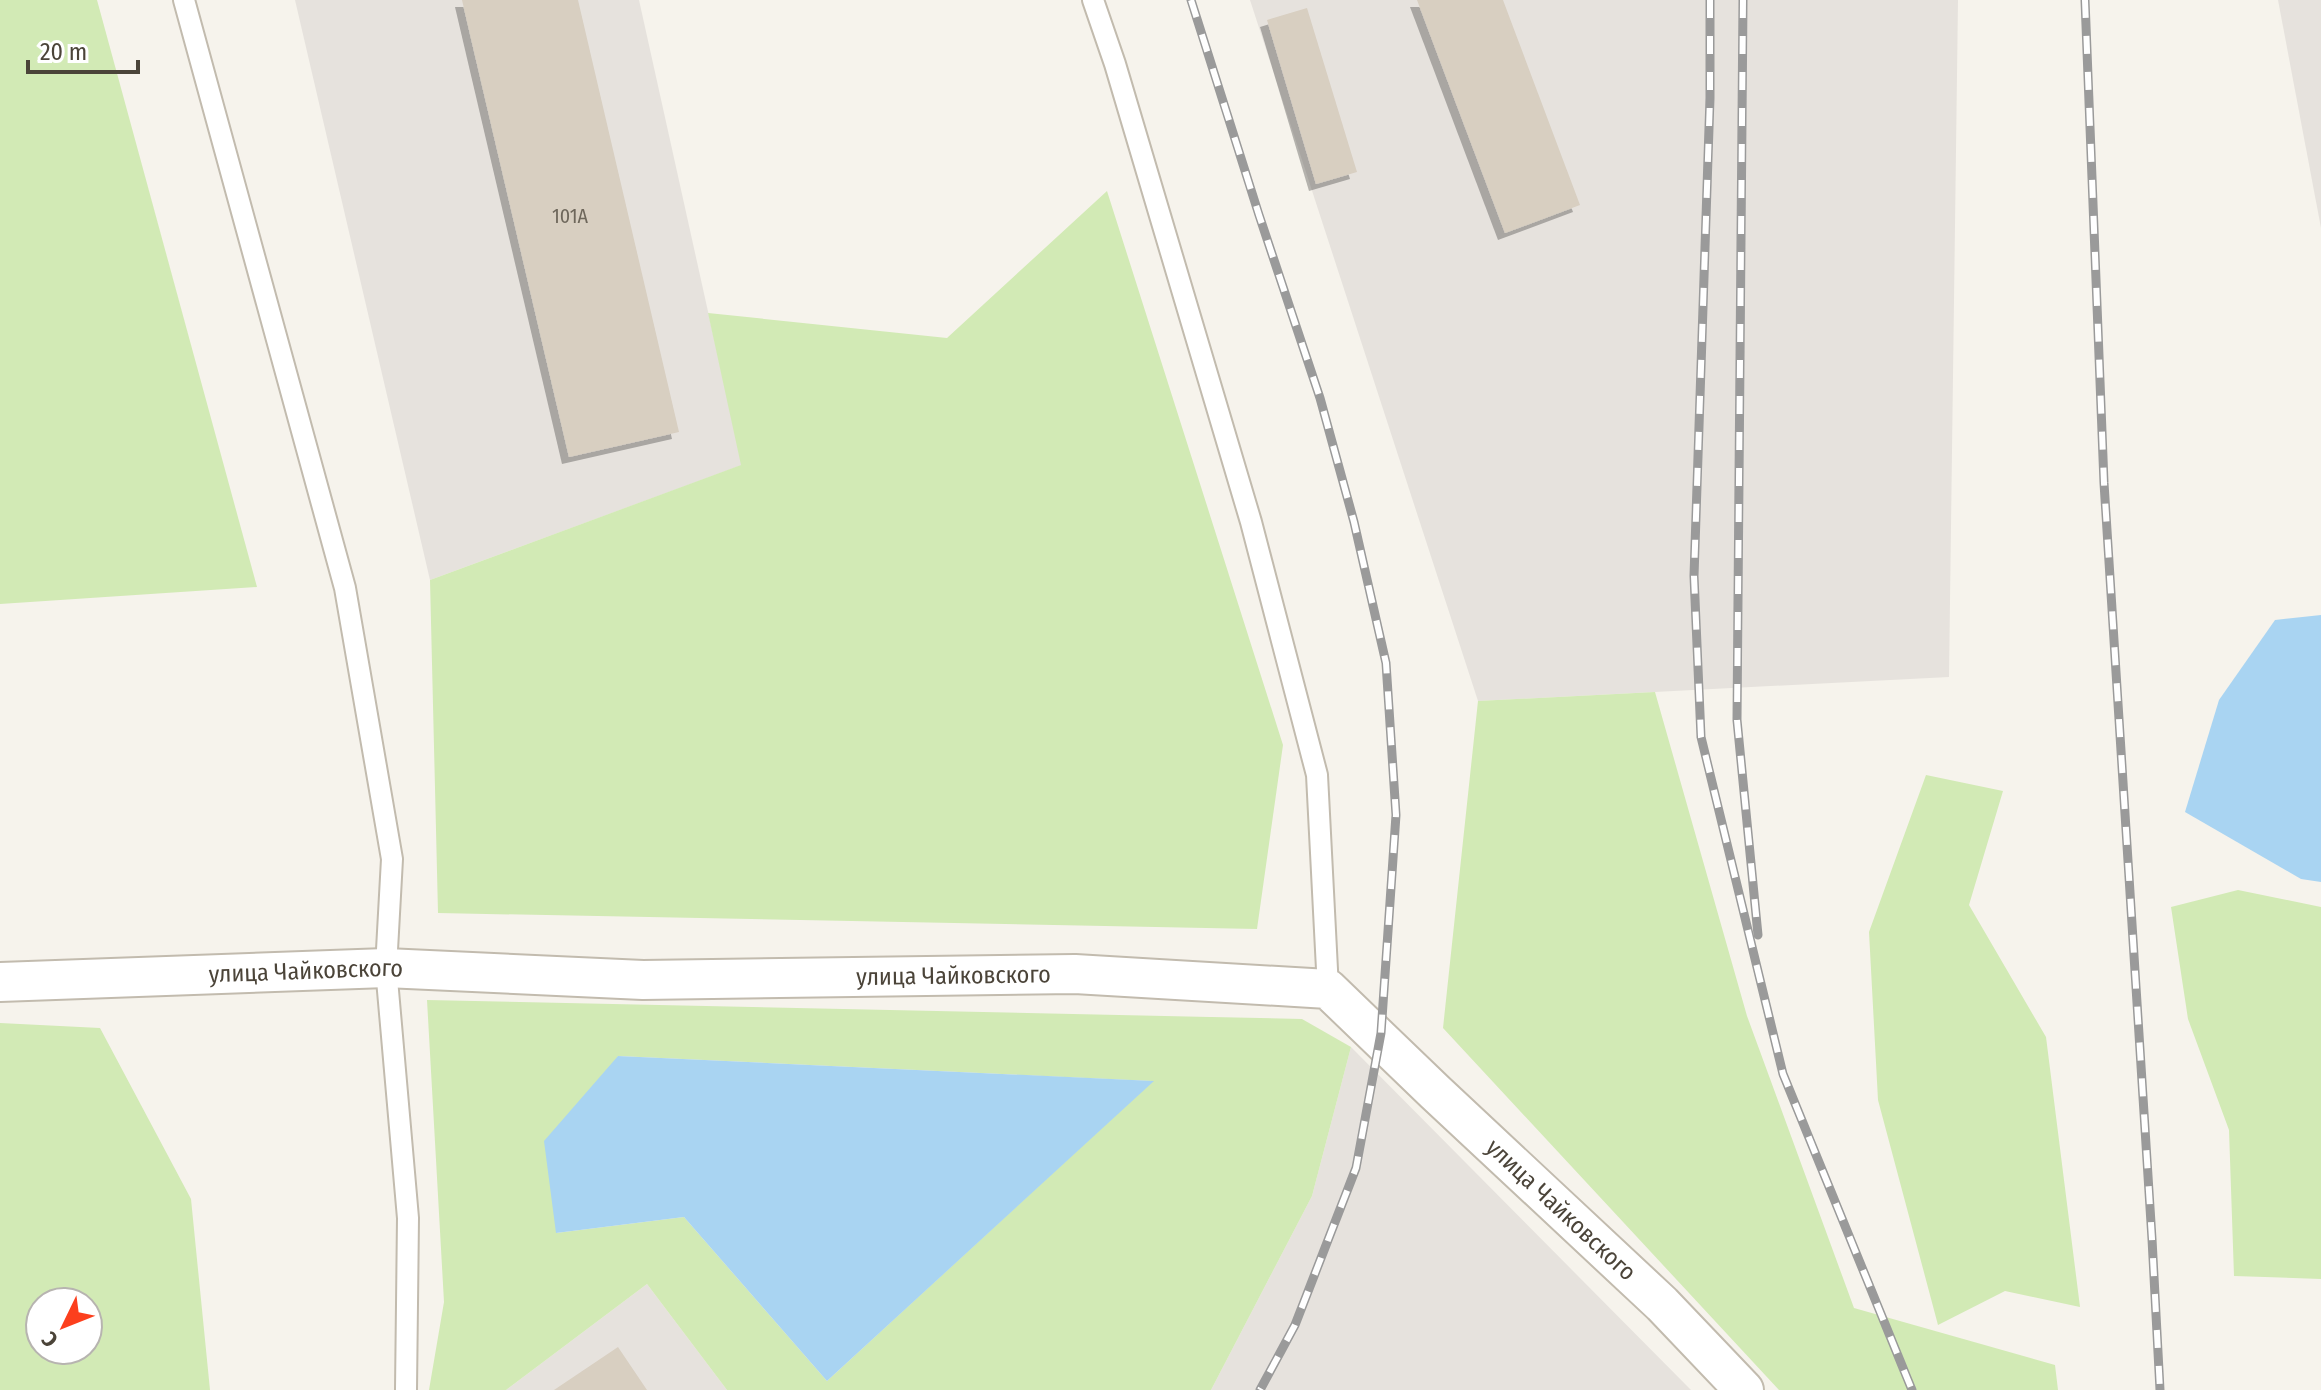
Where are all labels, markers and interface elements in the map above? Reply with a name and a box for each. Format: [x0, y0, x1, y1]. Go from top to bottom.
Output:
scale bar [28, 24, 138, 74]
text: 20 m [40, 38, 87, 66]
house number: 101А [552, 204, 588, 228]
street label: улица Чайковского [208, 954, 404, 988]
street label: улица Чайковского [856, 960, 1051, 991]
street label: улица Чайковского [1480, 1133, 1642, 1286]
north arrow [24, 1286, 104, 1366]
text: С [36, 1326, 64, 1353]

